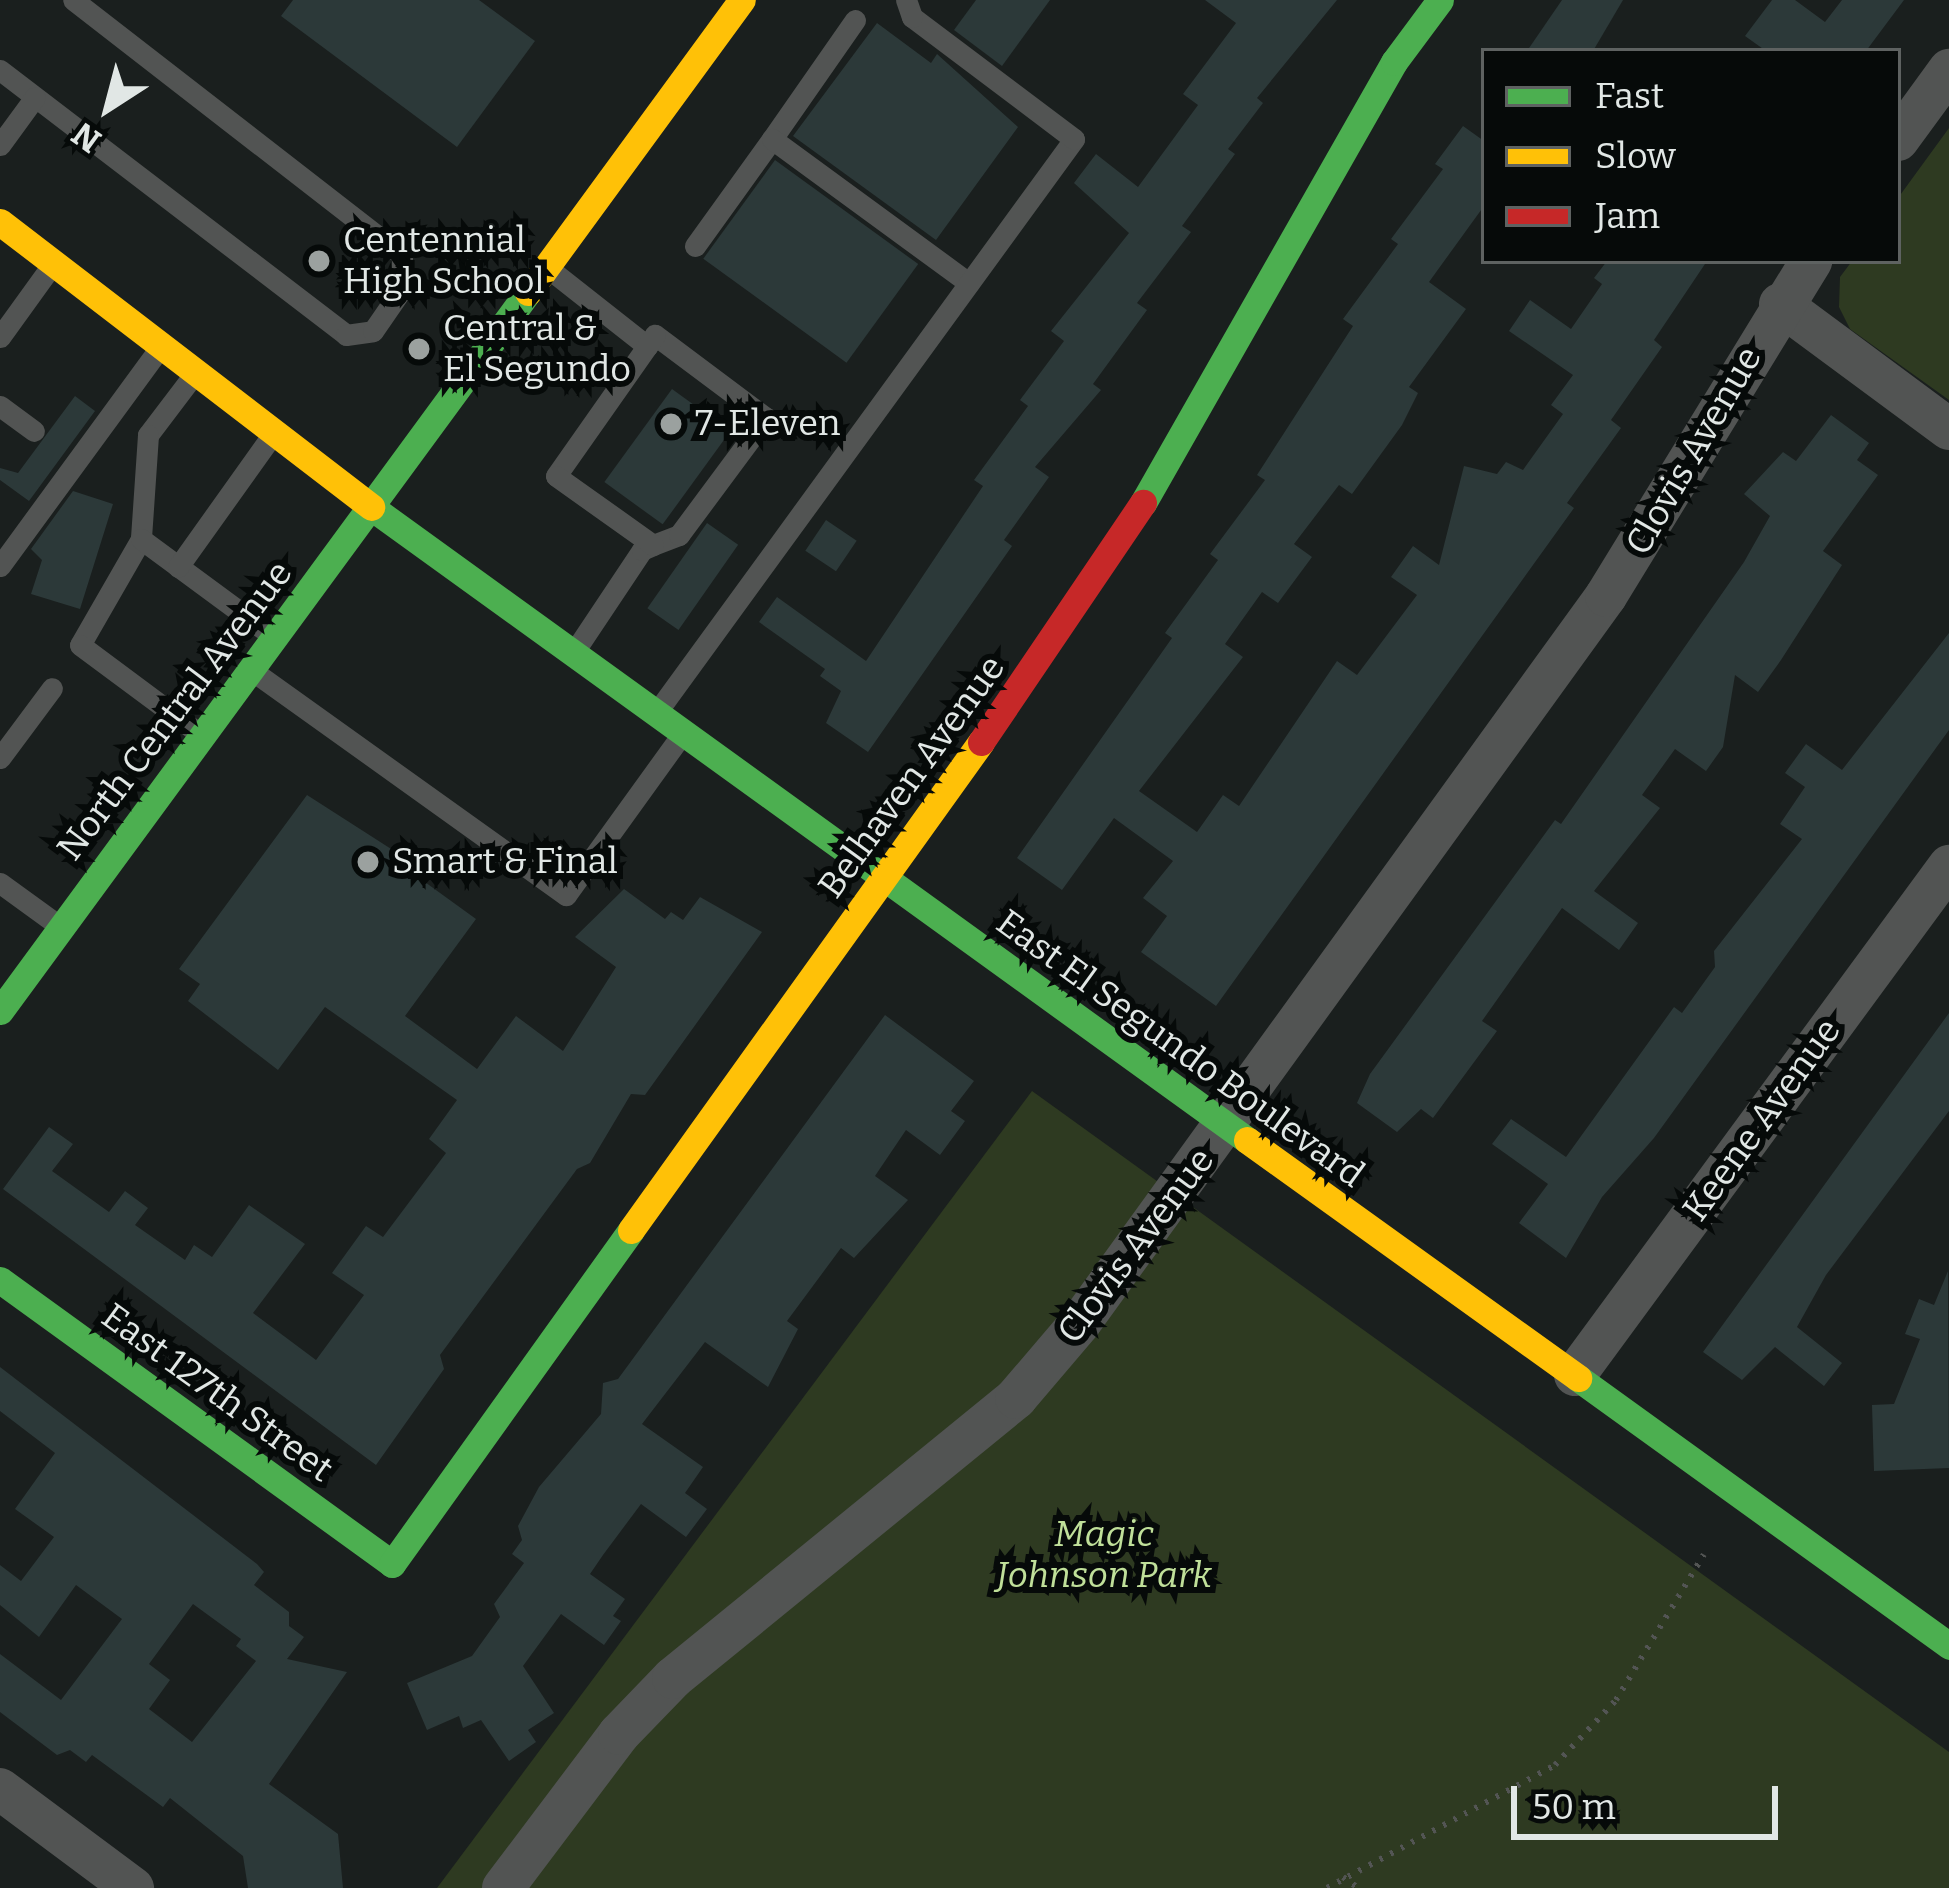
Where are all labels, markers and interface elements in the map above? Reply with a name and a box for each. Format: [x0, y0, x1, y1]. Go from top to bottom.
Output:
north arrow [48, 48, 168, 168]
legend [1481, 48, 1901, 264]
text: Fast [1595, 74, 1664, 118]
text: N [65, 113, 109, 161]
text: Slow [1595, 134, 1676, 178]
text: Jam [1595, 194, 1660, 238]
place label: Centennial High School [343, 218, 545, 303]
marker: Centennial High School [306, 248, 332, 274]
place label: Central & El Segundo [443, 306, 631, 391]
marker: Central & El Segundo [406, 336, 432, 362]
street label: Clovis Avenue [1617, 339, 1771, 563]
place label: 7-Eleven [695, 402, 841, 446]
marker: 7-Eleven [658, 411, 684, 437]
street label: North Central Avenue [48, 553, 302, 869]
street label: Belhaven Avenue [810, 648, 1014, 906]
place label: Smart & Final [392, 840, 618, 884]
marker: Smart & Final [355, 849, 381, 875]
street label: East El Segundo Boulevard [988, 901, 1372, 1197]
street label: Keene Avenue [1674, 1010, 1850, 1230]
street label: Clovis Avenue [1049, 1140, 1223, 1352]
street label: East 127th Street [93, 1295, 341, 1491]
park label: Magic Johnson Park [996, 1512, 1212, 1597]
scale bar [1517, 1762, 1784, 1836]
text: 50 m [1532, 1785, 1616, 1829]

